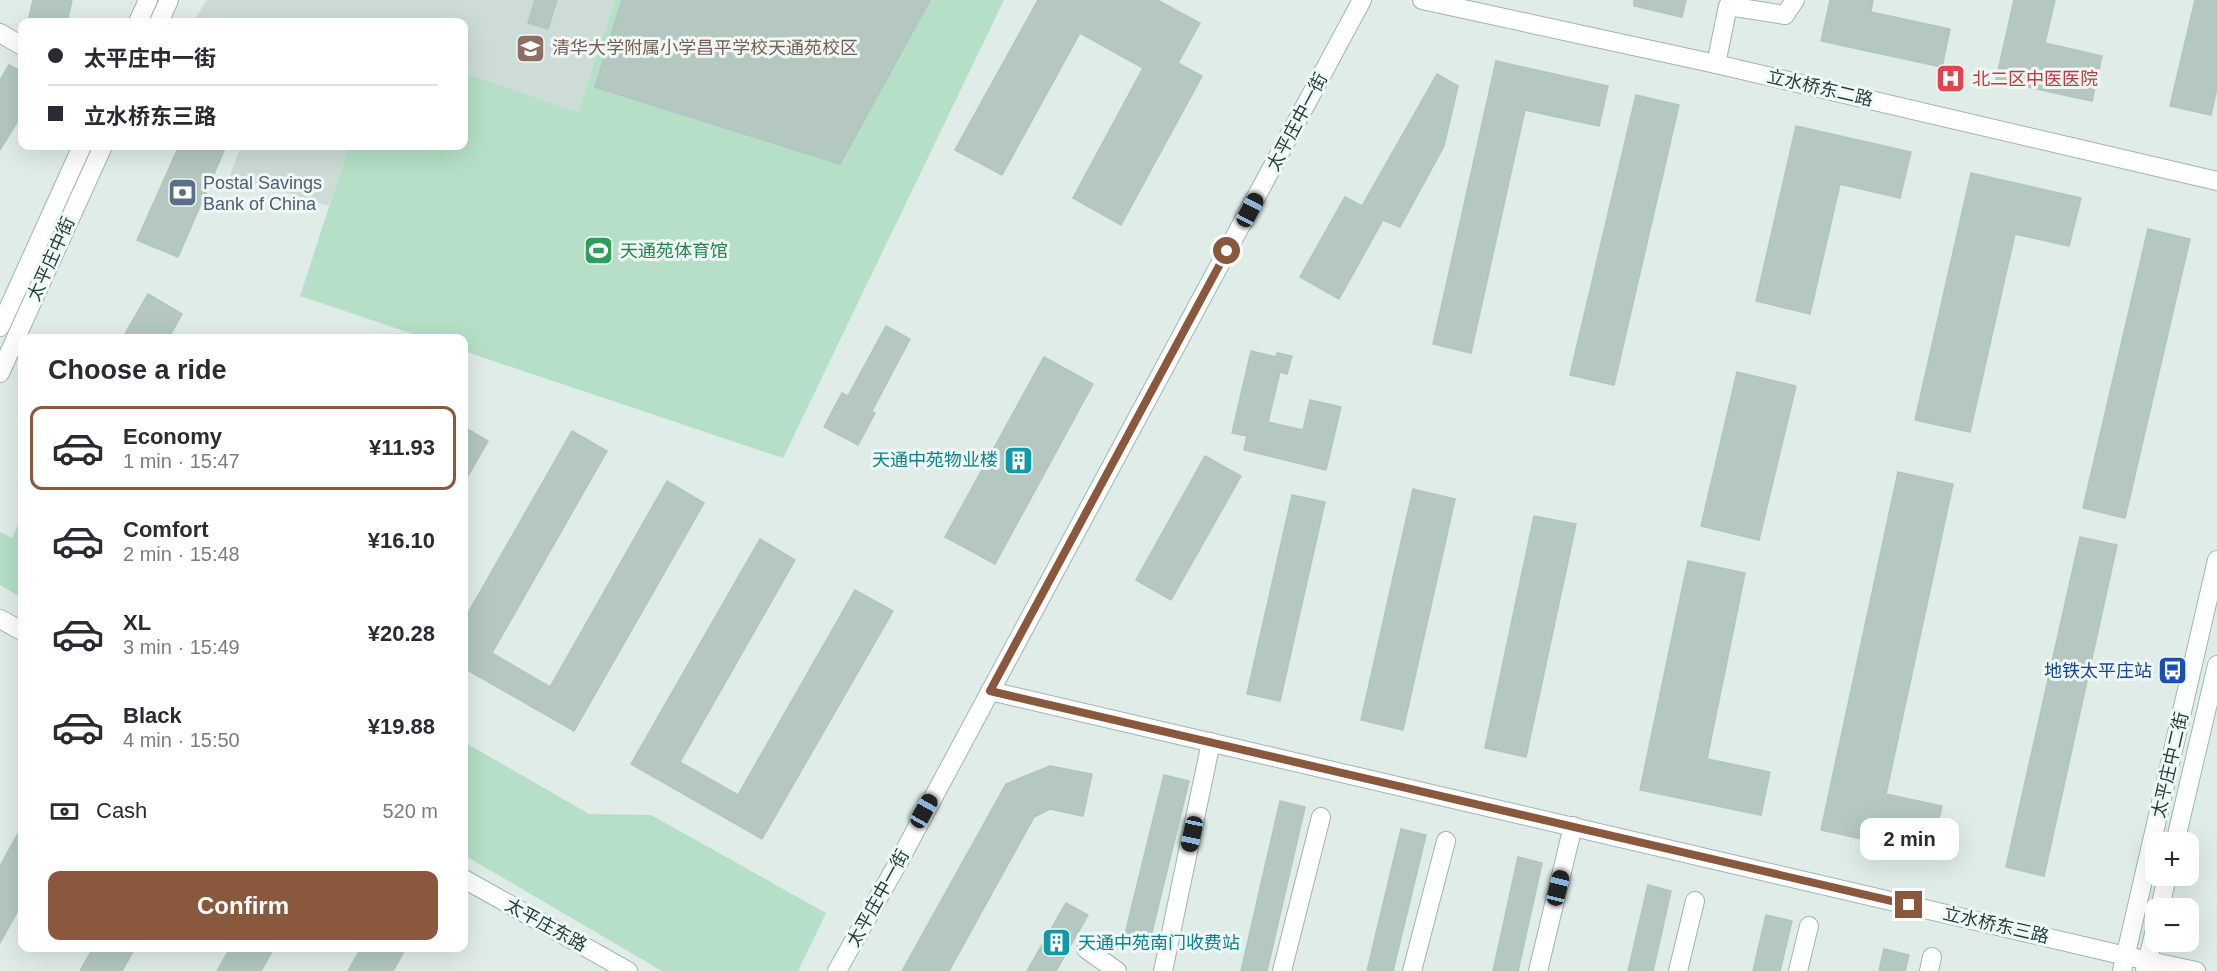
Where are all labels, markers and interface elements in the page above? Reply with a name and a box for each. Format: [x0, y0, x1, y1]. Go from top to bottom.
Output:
school or university icon: 清华大学附属小学昌平学校天通苑校区 [515, 32, 547, 64]
place label: 清华大学附属小学昌平学校天通苑校区 [552, 38, 858, 58]
text: 太平庄中一街 [84, 46, 216, 71]
hospital icon: 北二区中医医院 [1935, 63, 1967, 95]
street label: 立水桥东二路 [1765, 66, 1875, 110]
place label: 北二区中医医院 [1972, 69, 2098, 89]
street label: 太平庄中一街 [1263, 70, 1331, 174]
text: 立水桥东三路 [84, 104, 216, 129]
place label: Postal Savings Bank of China [203, 173, 322, 214]
bank icon: Postal Savings Bank of China [166, 177, 198, 209]
car [1234, 190, 1266, 230]
street label: 太平庄中街 [24, 214, 78, 304]
sports icon: 天通苑体育馆 [583, 235, 615, 267]
route start [1213, 237, 1240, 264]
place label: 天通苑体育馆 [620, 241, 728, 261]
text: Choose a ride [48, 355, 227, 385]
icon: car [51, 421, 105, 475]
text: Economy [123, 424, 222, 449]
text: ¥11.93 [369, 435, 435, 460]
building icon: 天通中苑物业楼 [1003, 444, 1035, 476]
text: 1 min · 15:47 [123, 450, 240, 472]
place label: 天通中苑物业楼 [872, 450, 998, 470]
icon: car [51, 514, 105, 568]
text: Comfort [123, 517, 209, 542]
text: ¥16.10 [368, 528, 435, 553]
text: 2 min · 15:48 [123, 543, 240, 565]
icon: car [51, 607, 105, 661]
text: XL [123, 610, 151, 635]
text: ¥20.28 [368, 621, 435, 646]
text: 3 min · 15:49 [123, 636, 240, 658]
bus stop icon: 地铁太平庄站 [2157, 655, 2189, 687]
place label: 地铁太平庄站 [2044, 661, 2152, 681]
icon: car [51, 700, 105, 754]
text: Black [123, 703, 182, 728]
street label: 太平庄中二街 [2148, 710, 2192, 820]
text: ¥19.88 [368, 714, 435, 739]
text: 4 min · 15:50 [123, 729, 240, 751]
car [907, 791, 941, 831]
icon: cash [48, 795, 81, 828]
text: Cash [96, 798, 147, 823]
text: 520 m [382, 800, 438, 822]
car [1179, 815, 1205, 853]
callout: 2 min [1860, 818, 1958, 860]
text: 2 min [1883, 828, 1936, 850]
map controls [2145, 832, 2199, 952]
button: + [2145, 832, 2199, 886]
street label: 太平庄中一街 [843, 846, 913, 950]
car [1545, 868, 1571, 908]
button: Confirm [48, 871, 438, 940]
route end [1895, 891, 1922, 918]
street label: 太平庄东路 [502, 894, 590, 956]
button: − [2145, 898, 2199, 952]
street label: 立水桥东三路 [1941, 903, 2051, 947]
building icon: 天通中苑南门收费站 [1041, 927, 1073, 959]
place label: 天通中苑南门收费站 [1078, 933, 1240, 953]

